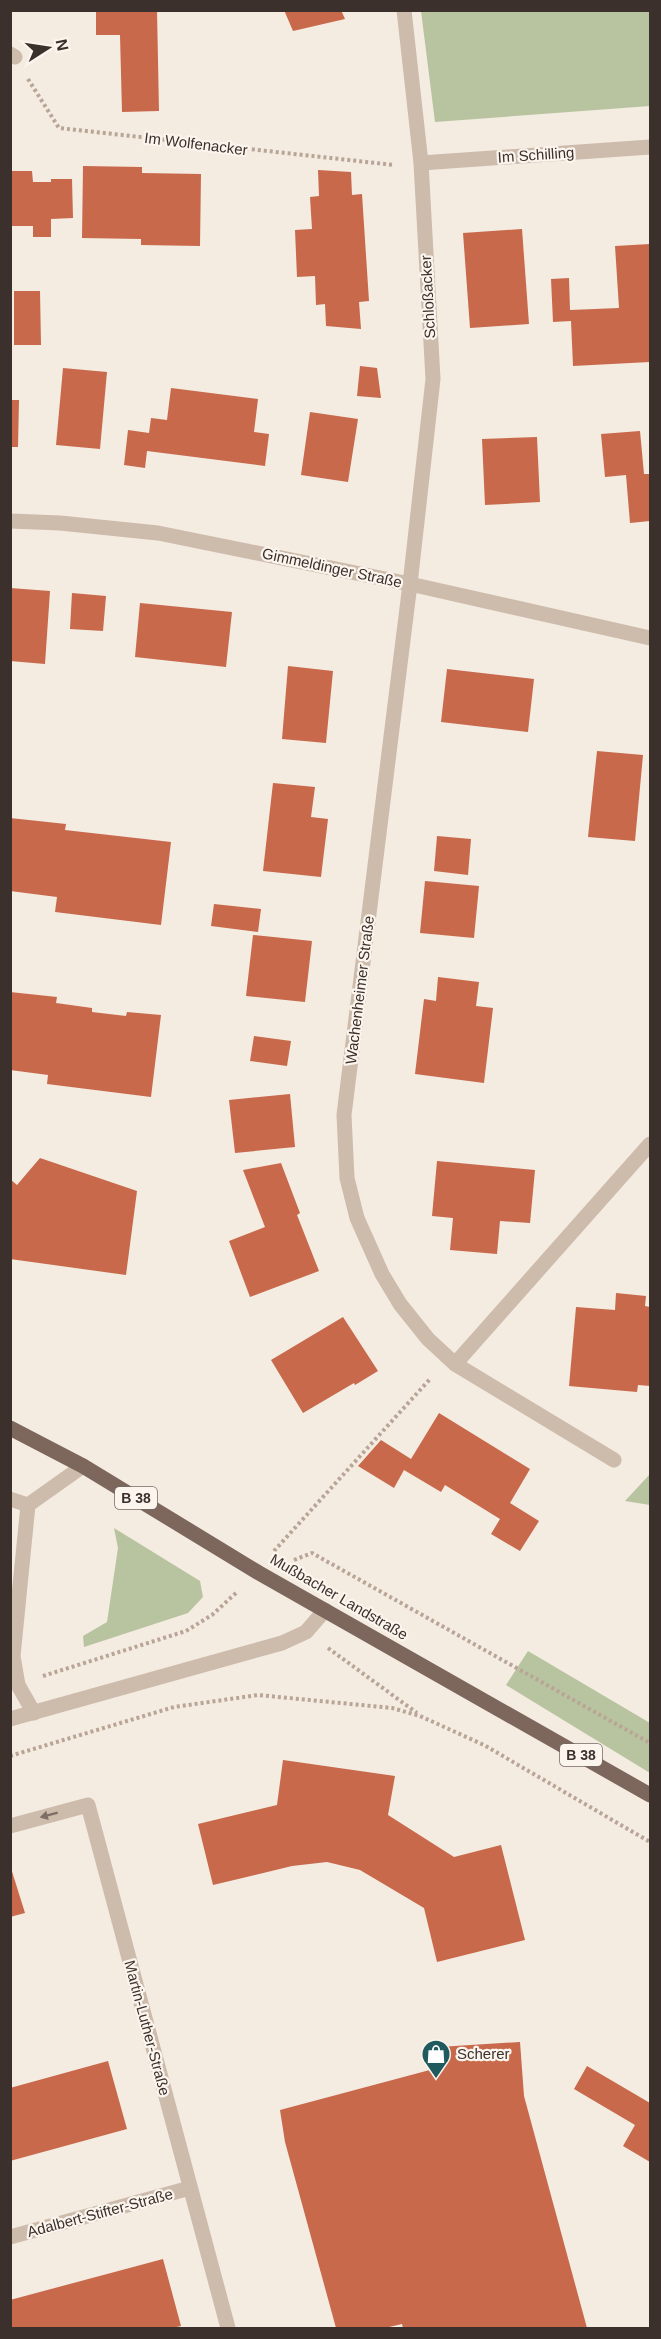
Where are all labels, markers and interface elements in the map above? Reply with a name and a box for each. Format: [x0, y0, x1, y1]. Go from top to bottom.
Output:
north arrow [18, 18, 78, 78]
text: N [53, 38, 72, 52]
street label: Im Wolfenacker [143, 129, 249, 158]
street label: Im Schilling [497, 143, 575, 166]
street label: Schloßacker [417, 255, 438, 339]
street label: Gimmeldinger Straße [261, 544, 404, 591]
street label: Wachenheimer Straße [342, 915, 377, 1065]
road number: B 38 [115, 1487, 157, 1509]
street label: Mußbacher Landstraße [267, 1550, 411, 1643]
road number: B 38 [560, 1744, 602, 1766]
one-way arrow [40, 1811, 58, 1821]
street label: Martin-Luther-Straße [121, 1958, 174, 2097]
shop icon: Scherer [420, 2038, 452, 2080]
place label: Scherer [457, 2045, 510, 2062]
street label: Adalbert-Stifter-Straße [25, 2185, 175, 2240]

